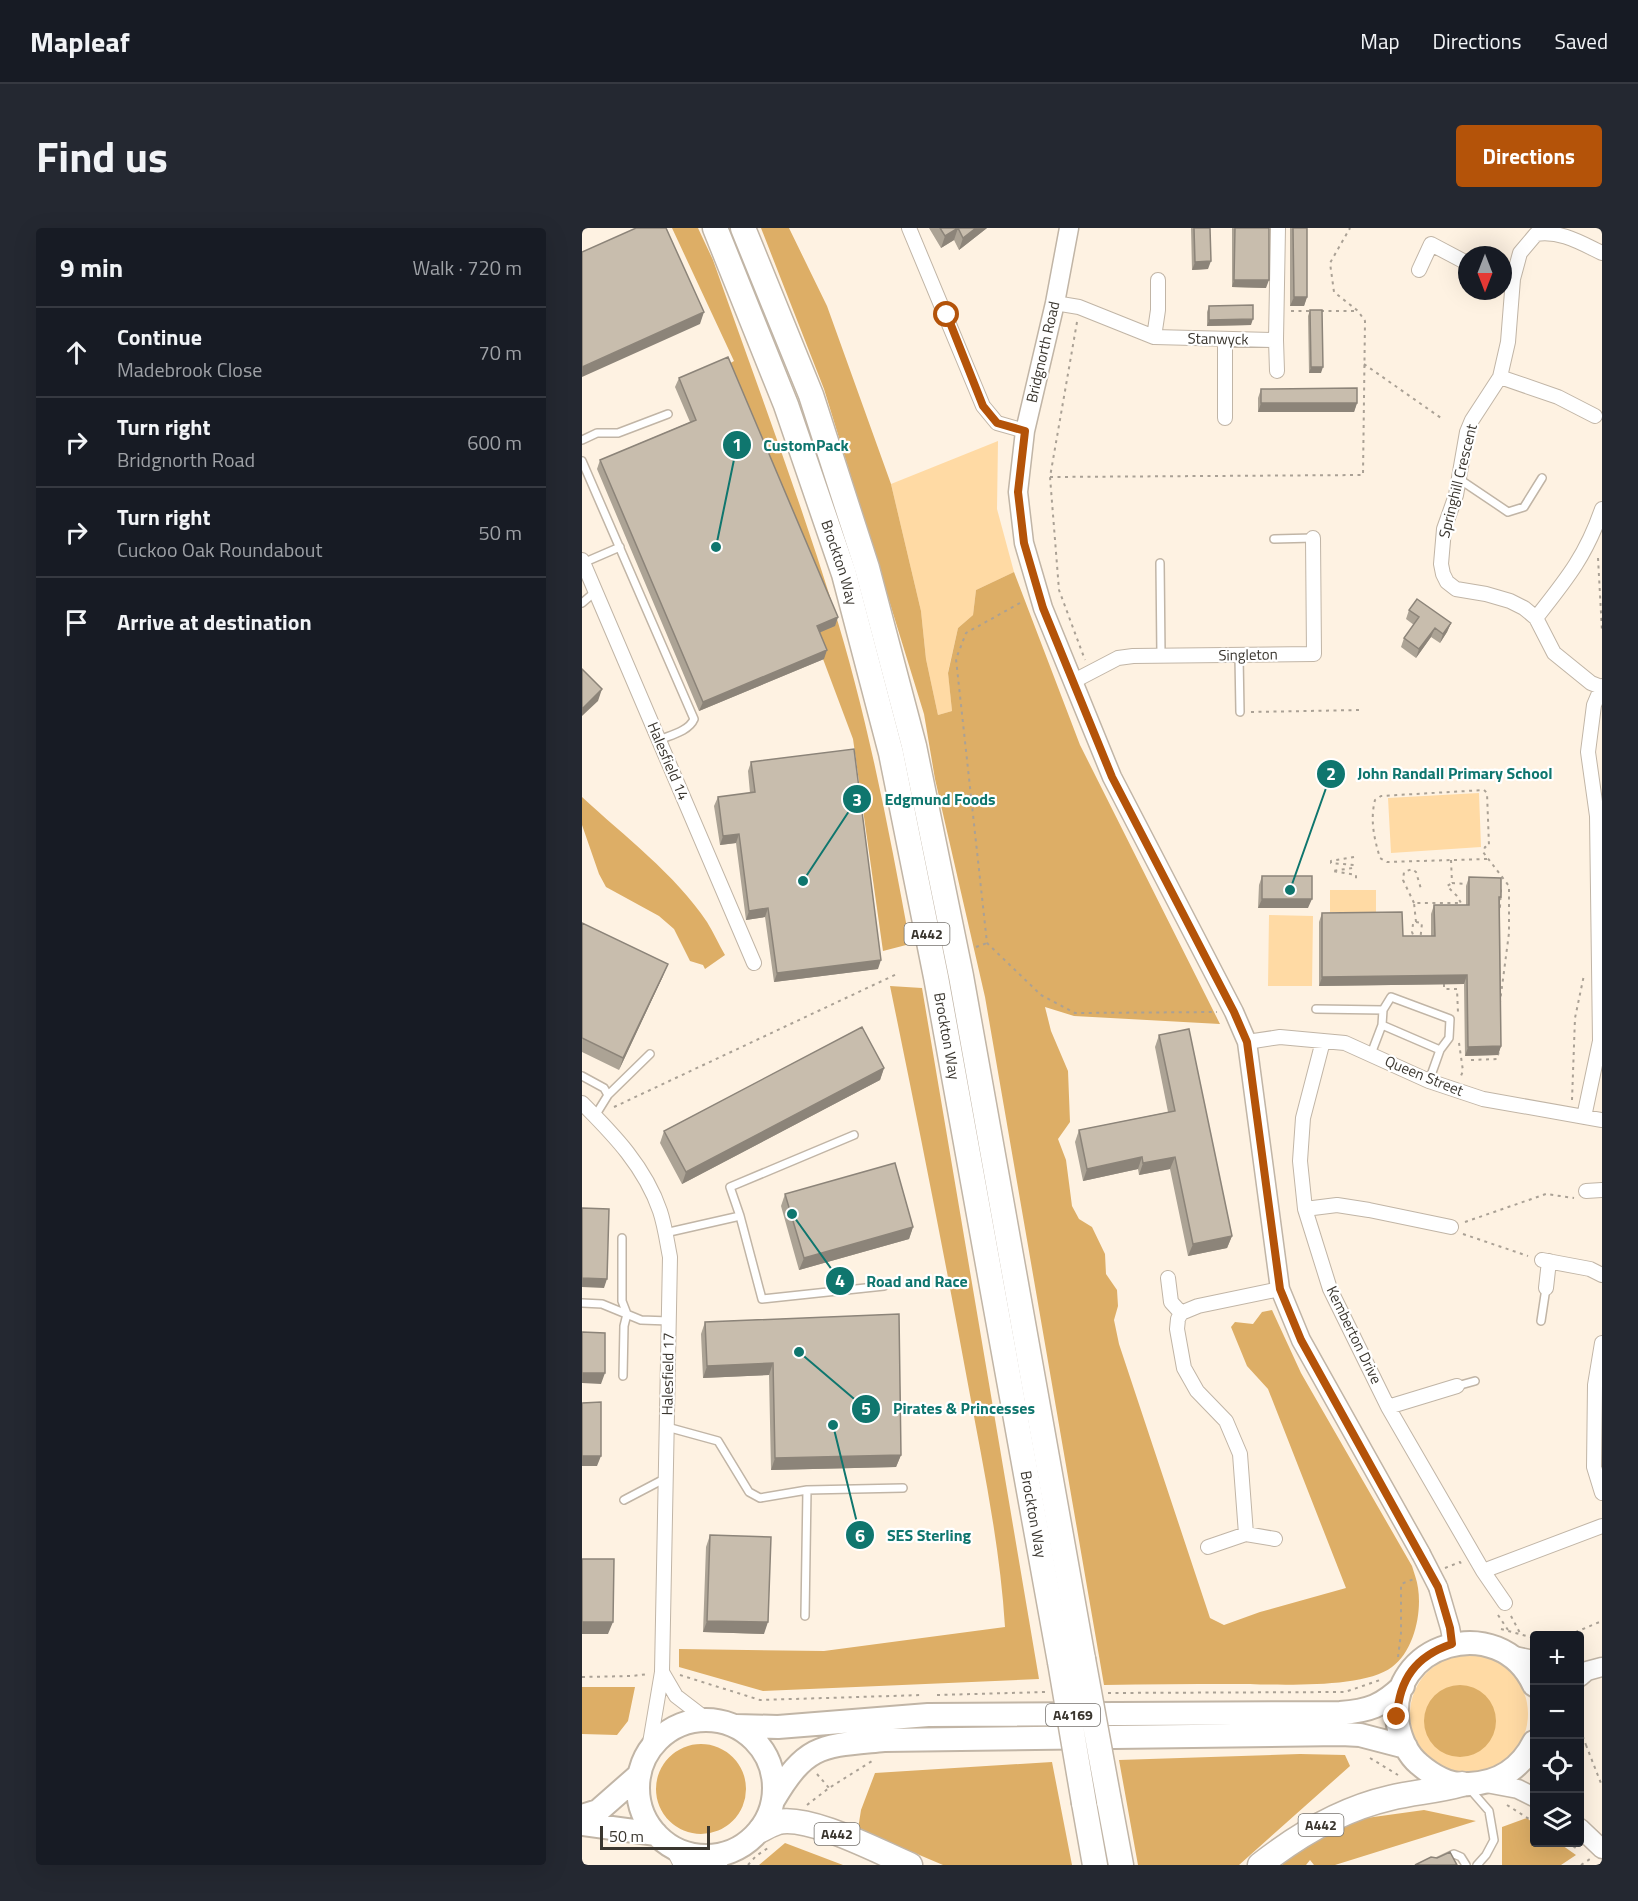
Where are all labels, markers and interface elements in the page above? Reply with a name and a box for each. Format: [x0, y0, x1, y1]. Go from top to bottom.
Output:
text: Mapleaf [30, 20, 130, 63]
text: Map [1360, 25, 1400, 57]
text: Directions [1433, 25, 1522, 57]
text: Saved [1555, 25, 1608, 57]
text: Find us [36, 124, 168, 188]
button: Directions [1456, 125, 1602, 187]
north arrow [1458, 246, 1512, 300]
text: 9 min [60, 248, 123, 287]
text: Walk · 720 m [413, 252, 522, 283]
street label: Bridgnorth Road [1020, 299, 1065, 405]
route start [933, 301, 959, 327]
text: Continue [117, 320, 202, 354]
street label: Stanwyck [1187, 326, 1249, 351]
icon: ahead [60, 336, 93, 369]
text: 70 m [478, 337, 522, 368]
text: Madebrook Close [117, 354, 262, 385]
text: Turn right [117, 410, 211, 444]
street label: Springhill Crescent [1432, 421, 1483, 540]
icon: right [60, 426, 93, 459]
text: 600 m [467, 427, 522, 458]
callout: CustomPack [722, 428, 861, 462]
text: 1 [732, 431, 742, 458]
text: CustomPack [763, 433, 850, 457]
text: Bridgnorth Road [117, 444, 255, 475]
text: Turn right [117, 500, 211, 534]
icon: right [60, 516, 93, 549]
text: 50 m [478, 517, 522, 548]
street label: Brockton Way [815, 517, 864, 608]
text: Cuckoo Oak Roundabout [117, 534, 322, 565]
text: Arrive at destination [117, 605, 312, 639]
icon: arrive [60, 606, 93, 639]
street label: Singleton [1218, 642, 1278, 667]
street label: Halesfield 14 [642, 718, 695, 803]
callout: John Randall Primary School [1316, 757, 1565, 791]
text: 2 [1326, 760, 1336, 787]
text: John Randall Primary School [1357, 761, 1553, 785]
callout: Edgmund Foods [842, 782, 1007, 816]
text: 3 [852, 786, 862, 813]
text: Edgmund Foods [884, 787, 996, 811]
road number: A442 [904, 923, 950, 945]
street label: Brockton Way [928, 991, 966, 1082]
street label: Queen Street [1381, 1049, 1468, 1102]
callout: Road and Race [825, 1264, 980, 1298]
text: 4 [835, 1267, 845, 1294]
text: Road and Race [866, 1269, 968, 1293]
street label: Kemberton Drive [1321, 1282, 1388, 1388]
street label: Halesfield 17 [655, 1332, 680, 1416]
callout: Pirates & Princesses [851, 1392, 1047, 1426]
text: 5 [861, 1395, 871, 1422]
text: Pirates & Princesses [893, 1396, 1035, 1420]
street label: Brockton Way [1015, 1469, 1053, 1560]
callout: SES Sterling [845, 1518, 983, 1552]
text: 6 [855, 1522, 865, 1549]
text: SES Sterling [887, 1523, 972, 1547]
map controls [1530, 1631, 1584, 1847]
button: + [1530, 1631, 1584, 1685]
button: − [1530, 1685, 1584, 1739]
route end [1383, 1703, 1409, 1729]
road number: A4169 [1046, 1704, 1100, 1726]
button: locate [1530, 1739, 1584, 1793]
button: layers [1530, 1793, 1584, 1847]
road number: A442 [1298, 1814, 1344, 1836]
scale bar [600, 1823, 710, 1850]
road number: A442 [814, 1823, 860, 1845]
text: 50 m [609, 1824, 644, 1848]

